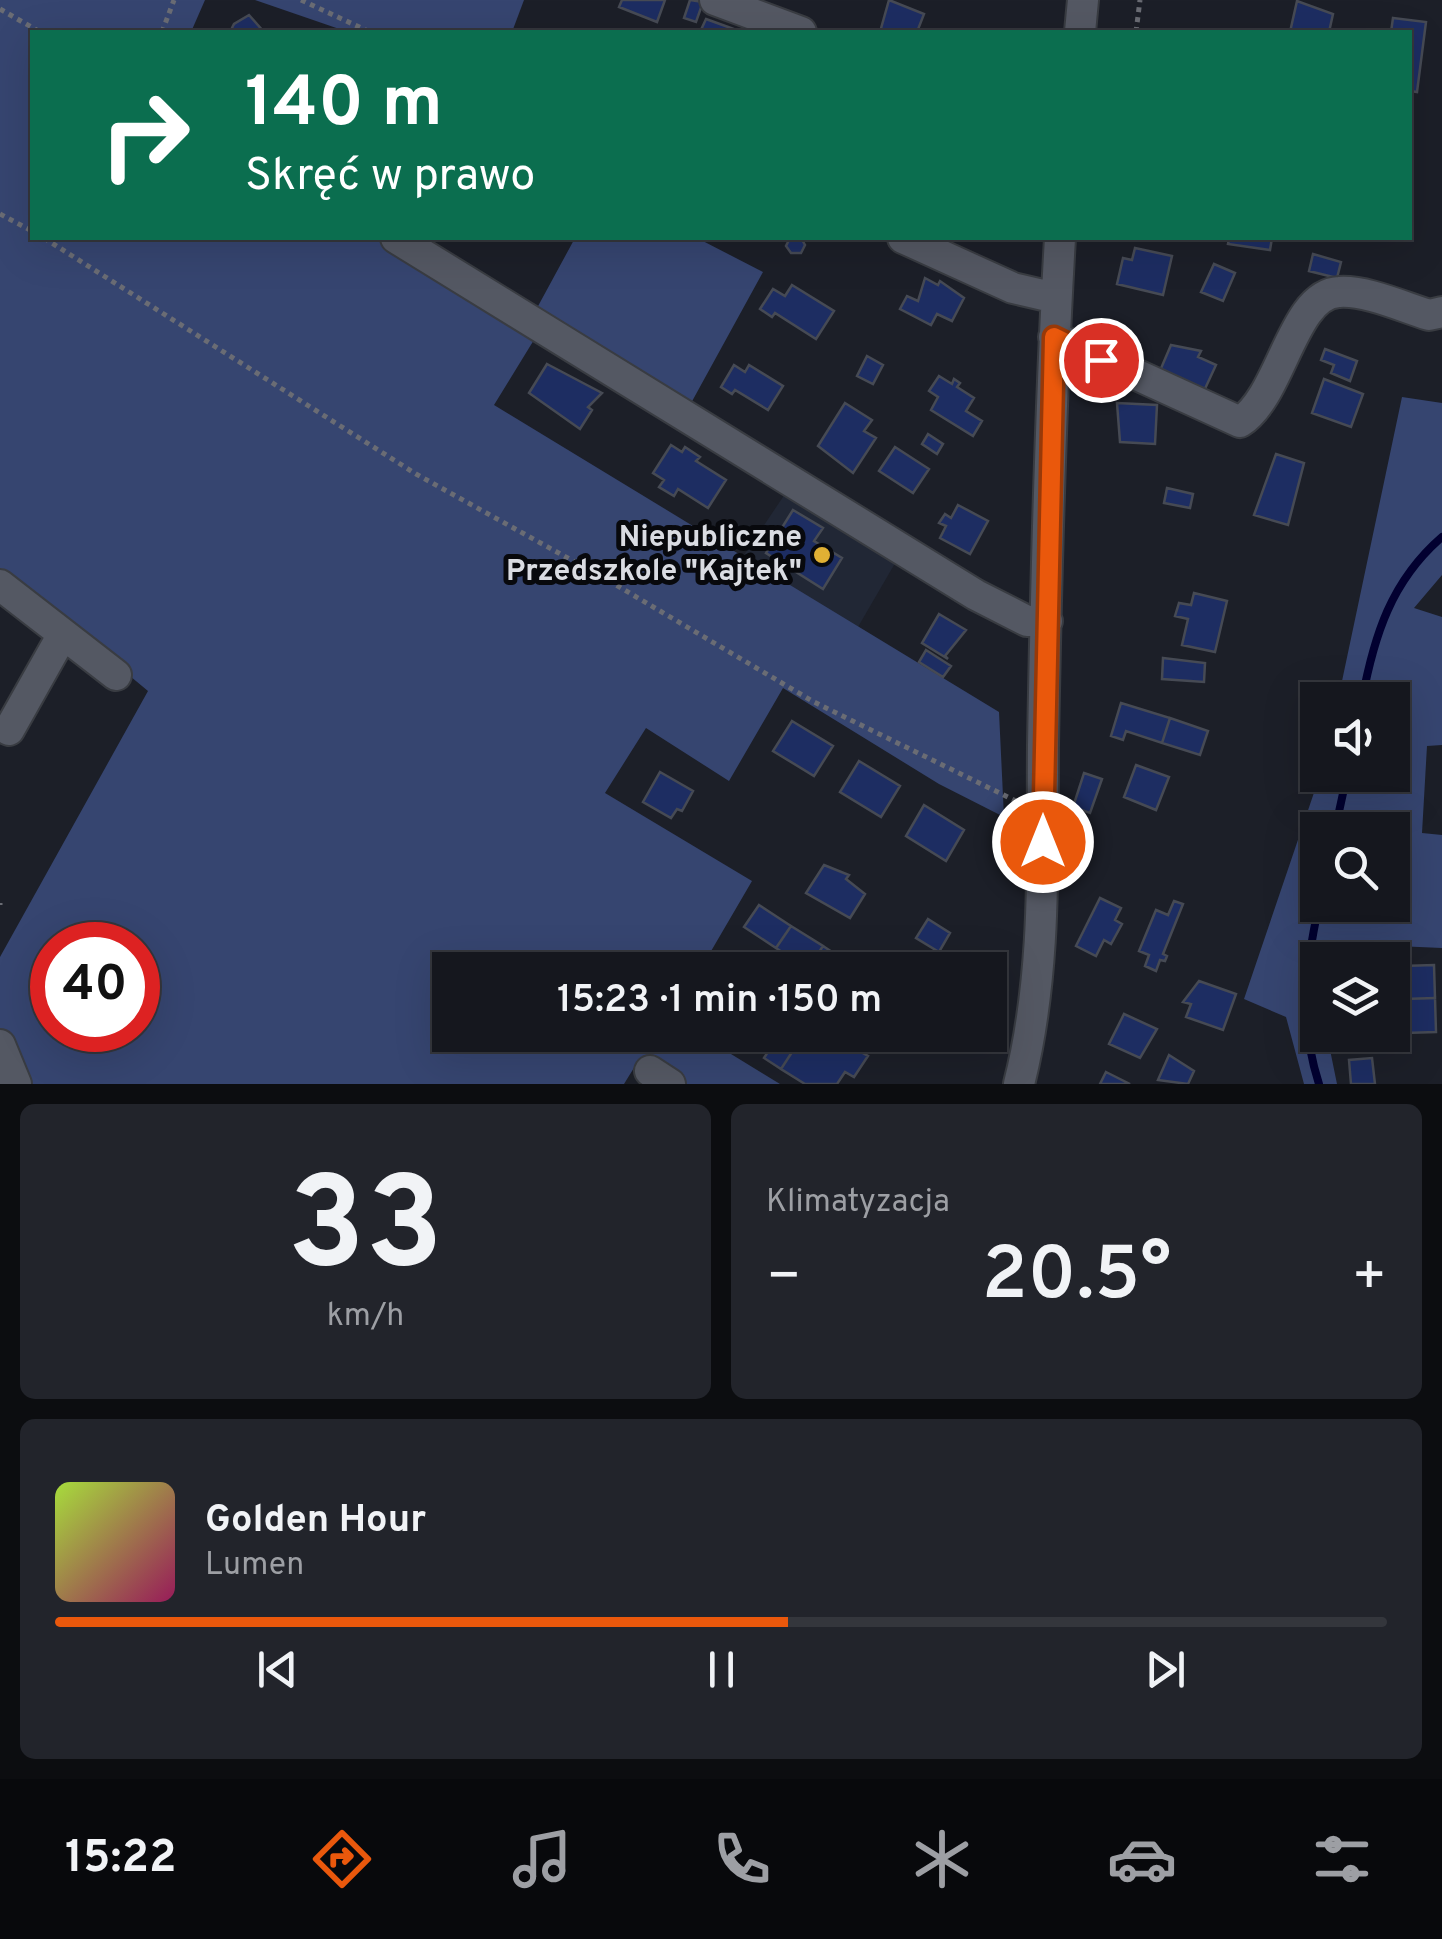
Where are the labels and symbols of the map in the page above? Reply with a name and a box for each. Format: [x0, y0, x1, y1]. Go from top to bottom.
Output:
pin [1059, 318, 1144, 403]
place label: Niepubliczne Przedszkole "Kajtek" [506, 520, 802, 591]
marker: Niepubliczne Przedszkole "Kajtek" [811, 544, 833, 566]
position arrow [991, 790, 1095, 894]
speed limit sign: 40 [30, 922, 160, 1052]

